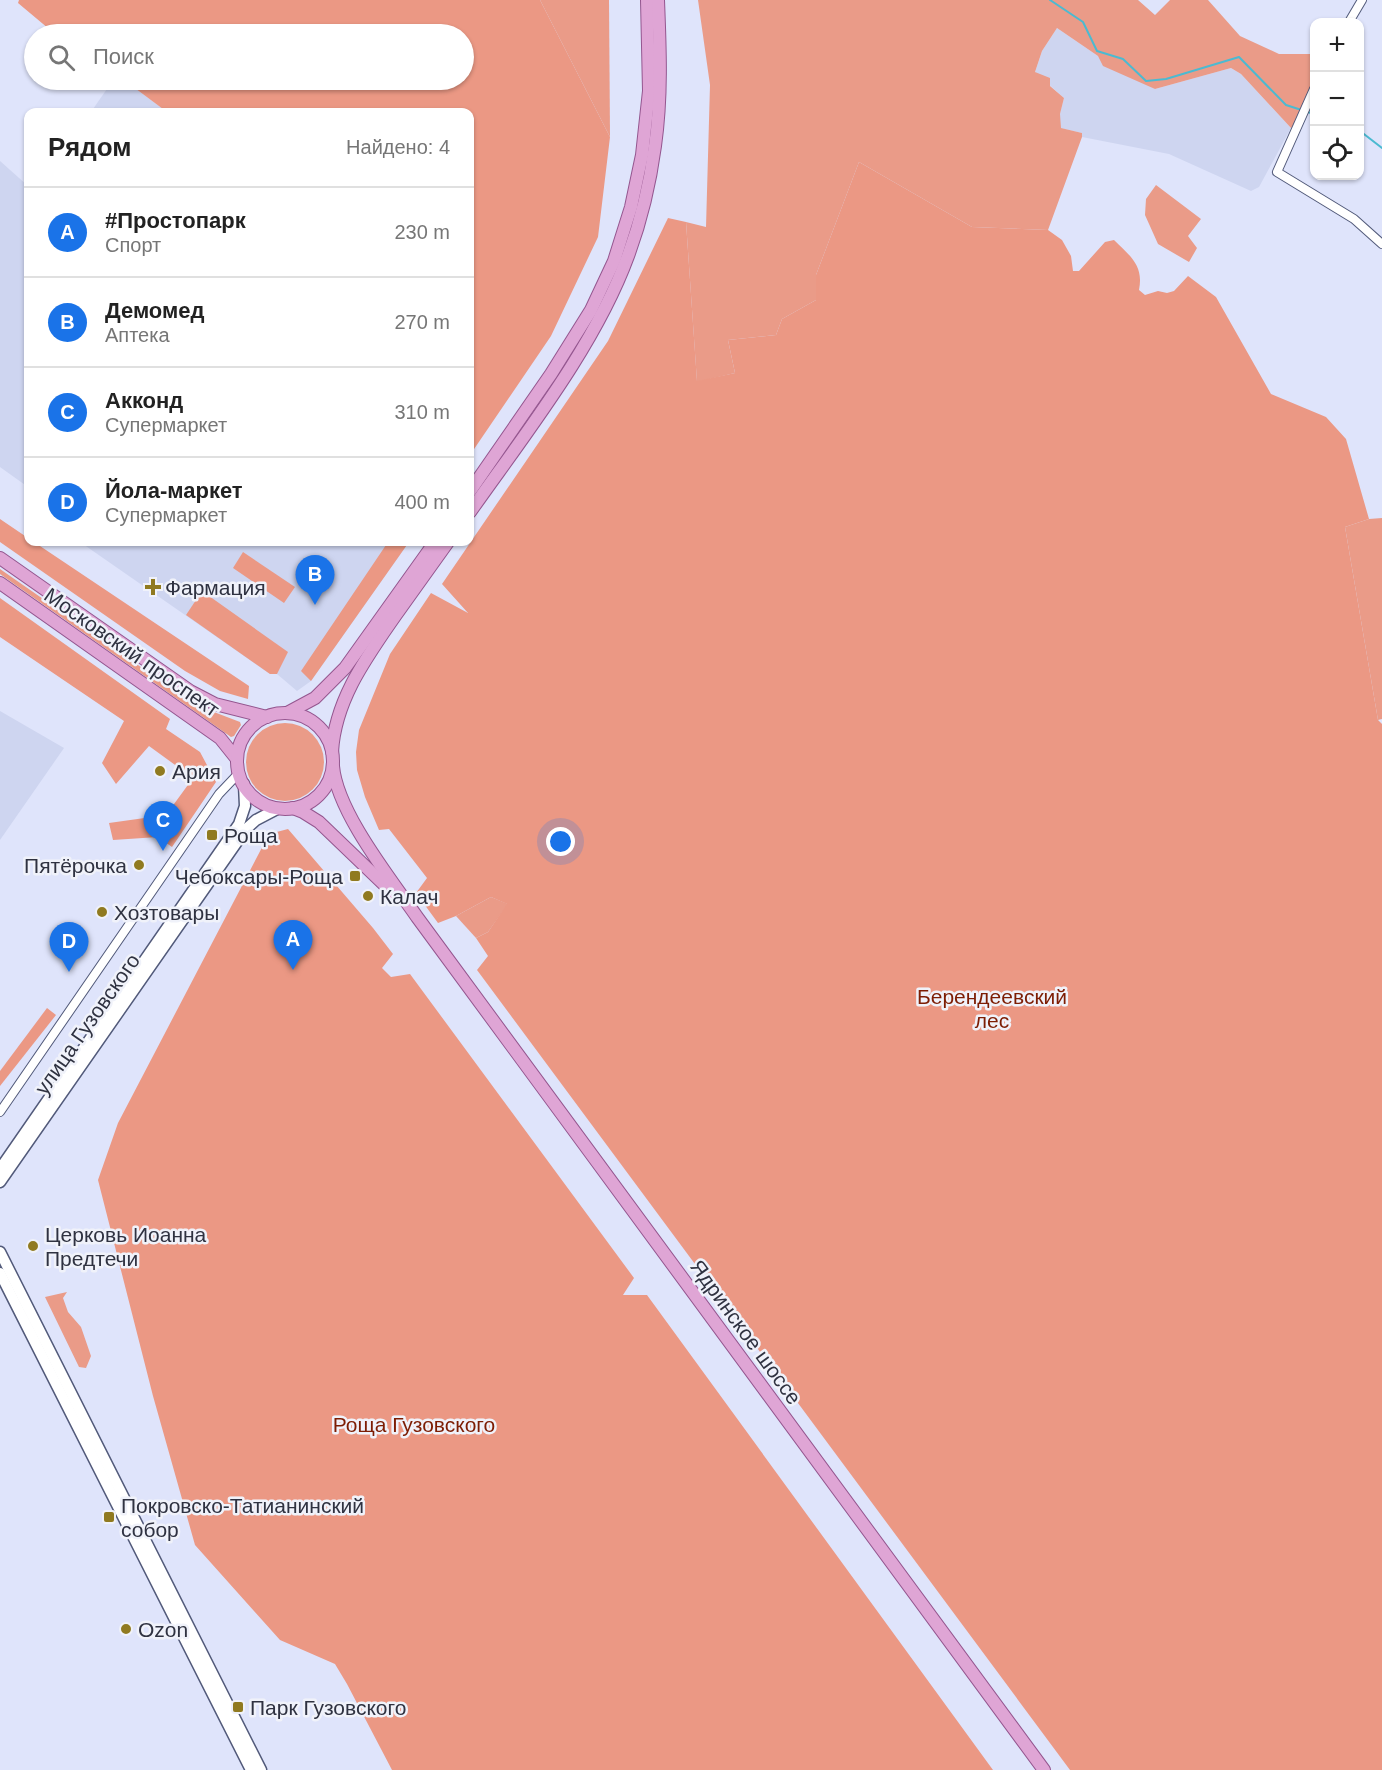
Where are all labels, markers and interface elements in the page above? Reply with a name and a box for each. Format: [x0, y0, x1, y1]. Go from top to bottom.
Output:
map controls [1310, 18, 1364, 180]
button: + [1310, 18, 1364, 72]
search box [24, 24, 474, 90]
icon: search [45, 41, 78, 74]
text: Поиск [93, 44, 154, 69]
button: − [1310, 72, 1364, 126]
button: locate [1310, 126, 1364, 180]
text: Рядом [48, 132, 131, 162]
text: Найдено: 4 [346, 136, 450, 158]
text: #Простопарк [105, 208, 246, 233]
text: A [60, 221, 75, 243]
text: 230 m [394, 221, 450, 243]
text: Спорт [105, 234, 161, 256]
text: Демомед [105, 298, 205, 323]
text: B [60, 311, 75, 333]
text: 270 m [394, 311, 450, 333]
text: Аптека [105, 324, 170, 346]
text: Акконд [105, 388, 183, 413]
text: C [60, 401, 75, 423]
text: 310 m [394, 401, 450, 423]
text: Супермаркет [105, 414, 227, 436]
text: Йола-маркет [105, 478, 243, 503]
text: D [60, 491, 75, 513]
text: 400 m [394, 491, 450, 513]
text: Супермаркет [105, 504, 227, 526]
pin: B [296, 556, 334, 605]
place label: Фармация [165, 576, 266, 599]
marker: Фармация [146, 580, 160, 594]
street label: Московский проспект [40, 583, 224, 721]
place label: Ария [172, 760, 221, 783]
marker: Ария [153, 764, 167, 778]
pin: C [144, 802, 182, 851]
place label: Роща [224, 824, 278, 847]
your location [546, 827, 575, 856]
marker: Роща [205, 828, 219, 842]
place label: Пятёрочка [24, 854, 127, 877]
marker: Пятёрочка [132, 858, 146, 872]
place label: Чебоксары-Роща [175, 865, 343, 888]
marker: Чебоксары-Роща [348, 869, 362, 883]
place label: Калач [380, 885, 438, 908]
marker: Калач [361, 889, 375, 903]
place label: Хозтовары [114, 901, 219, 924]
marker: Хозтовары [95, 905, 109, 919]
pin: A [274, 920, 312, 970]
pin: D [50, 922, 88, 972]
street label: улица Гузовского [30, 949, 144, 1099]
park label: Берендеевский лес [917, 985, 1067, 1032]
place label: Церковь Иоанна Предтечи [45, 1223, 207, 1270]
marker: Церковь Иоанна Предтечи [26, 1239, 40, 1253]
street label: Ядринское шоссе [686, 1255, 806, 1409]
park label: Роща Гузовского [333, 1413, 495, 1436]
place label: Покровско-Татианинский собор [121, 1494, 364, 1541]
marker: Покровско-Татианинский собор [102, 1510, 116, 1524]
place label: Ozon [138, 1618, 188, 1641]
marker: Ozon [119, 1622, 133, 1636]
place label: Парк Гузовского [250, 1696, 406, 1719]
marker: Парк Гузовского [231, 1700, 245, 1714]

